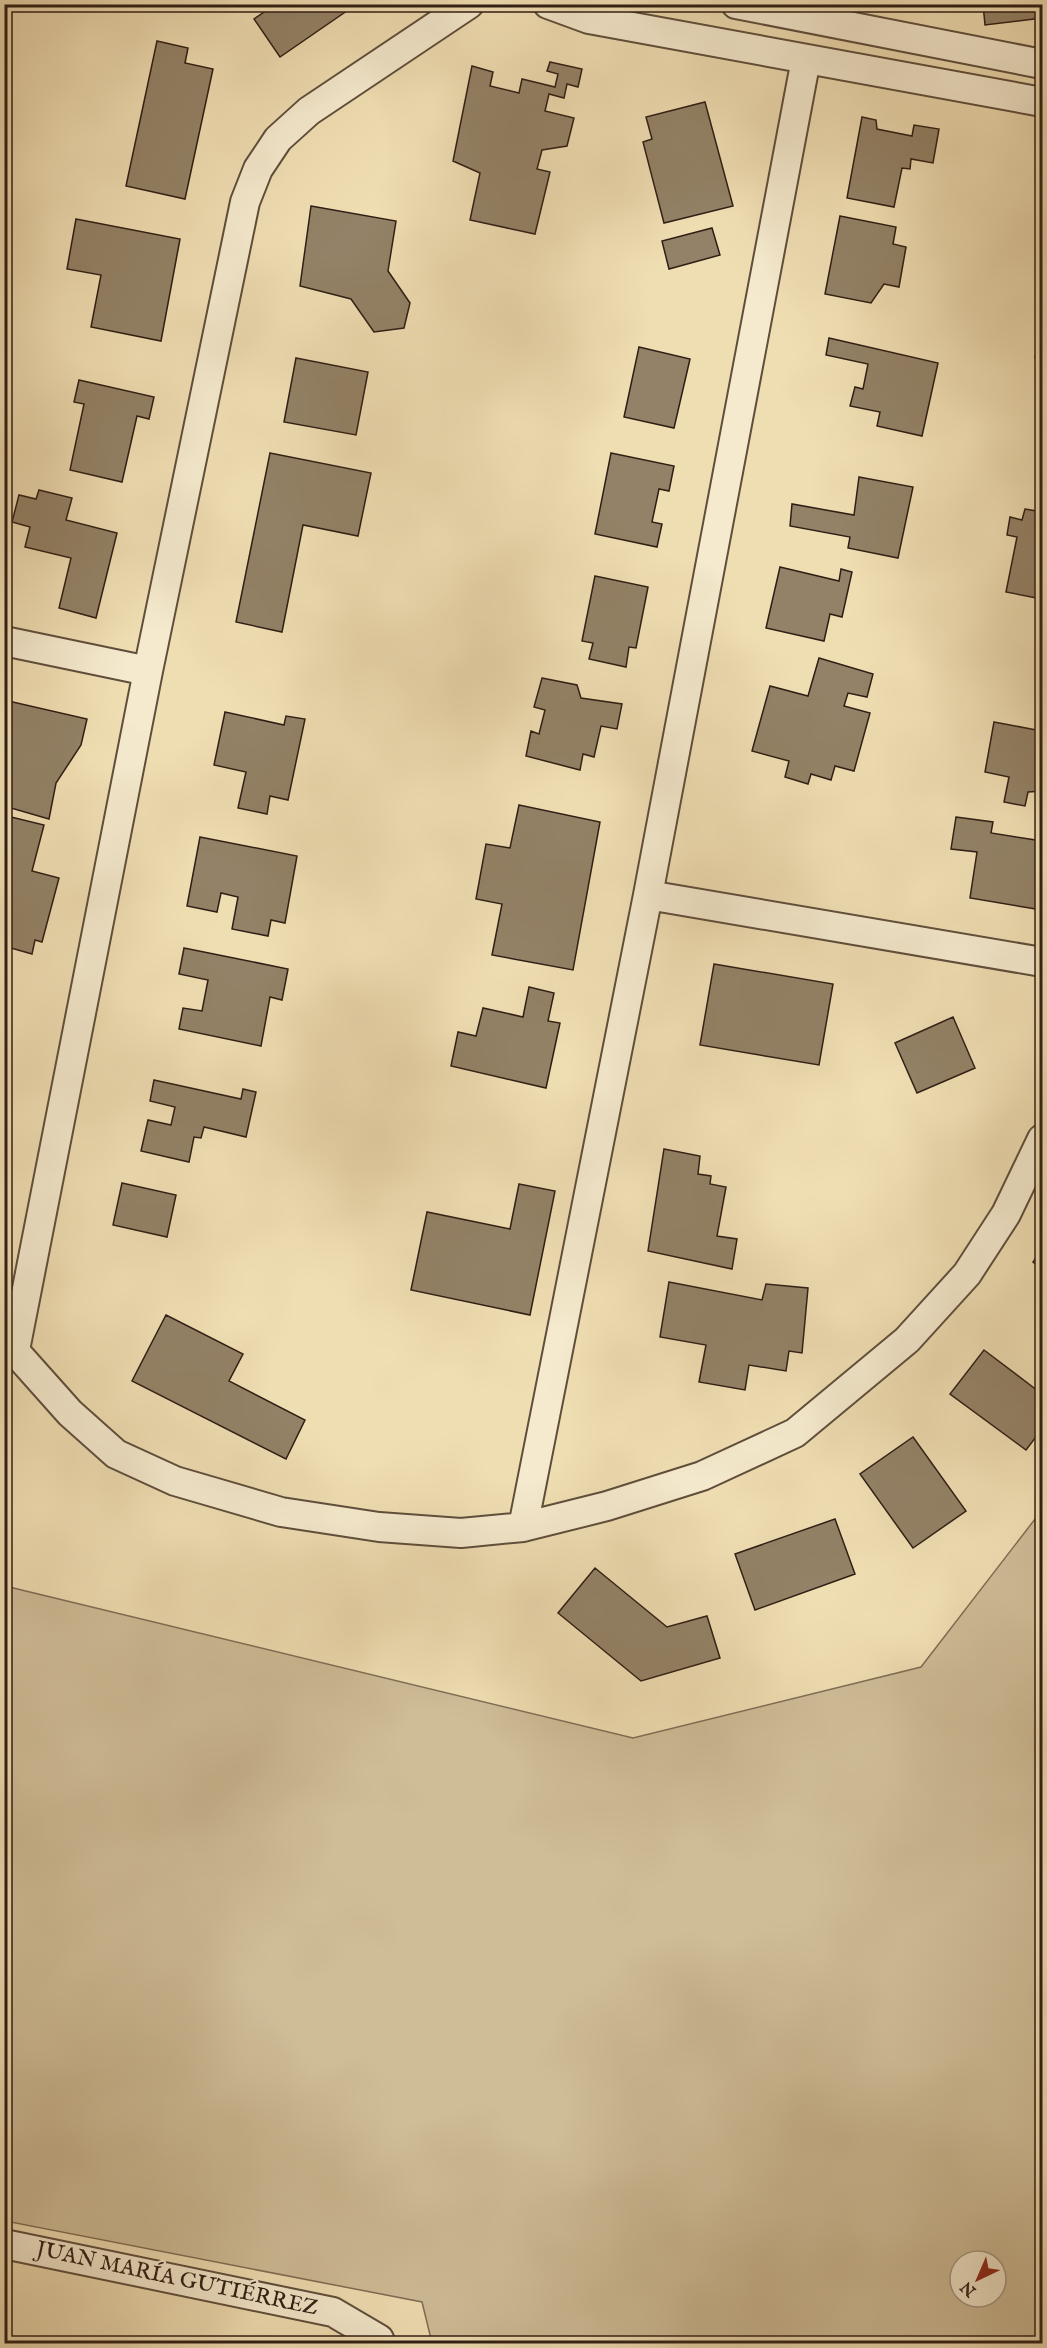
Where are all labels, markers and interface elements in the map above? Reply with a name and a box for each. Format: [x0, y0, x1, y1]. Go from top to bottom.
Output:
street label: JUAN MARÍA GUTIÉRREZ [31, 2235, 321, 2323]
north arrow [948, 2249, 1008, 2309]
text: N [957, 2276, 982, 2301]

